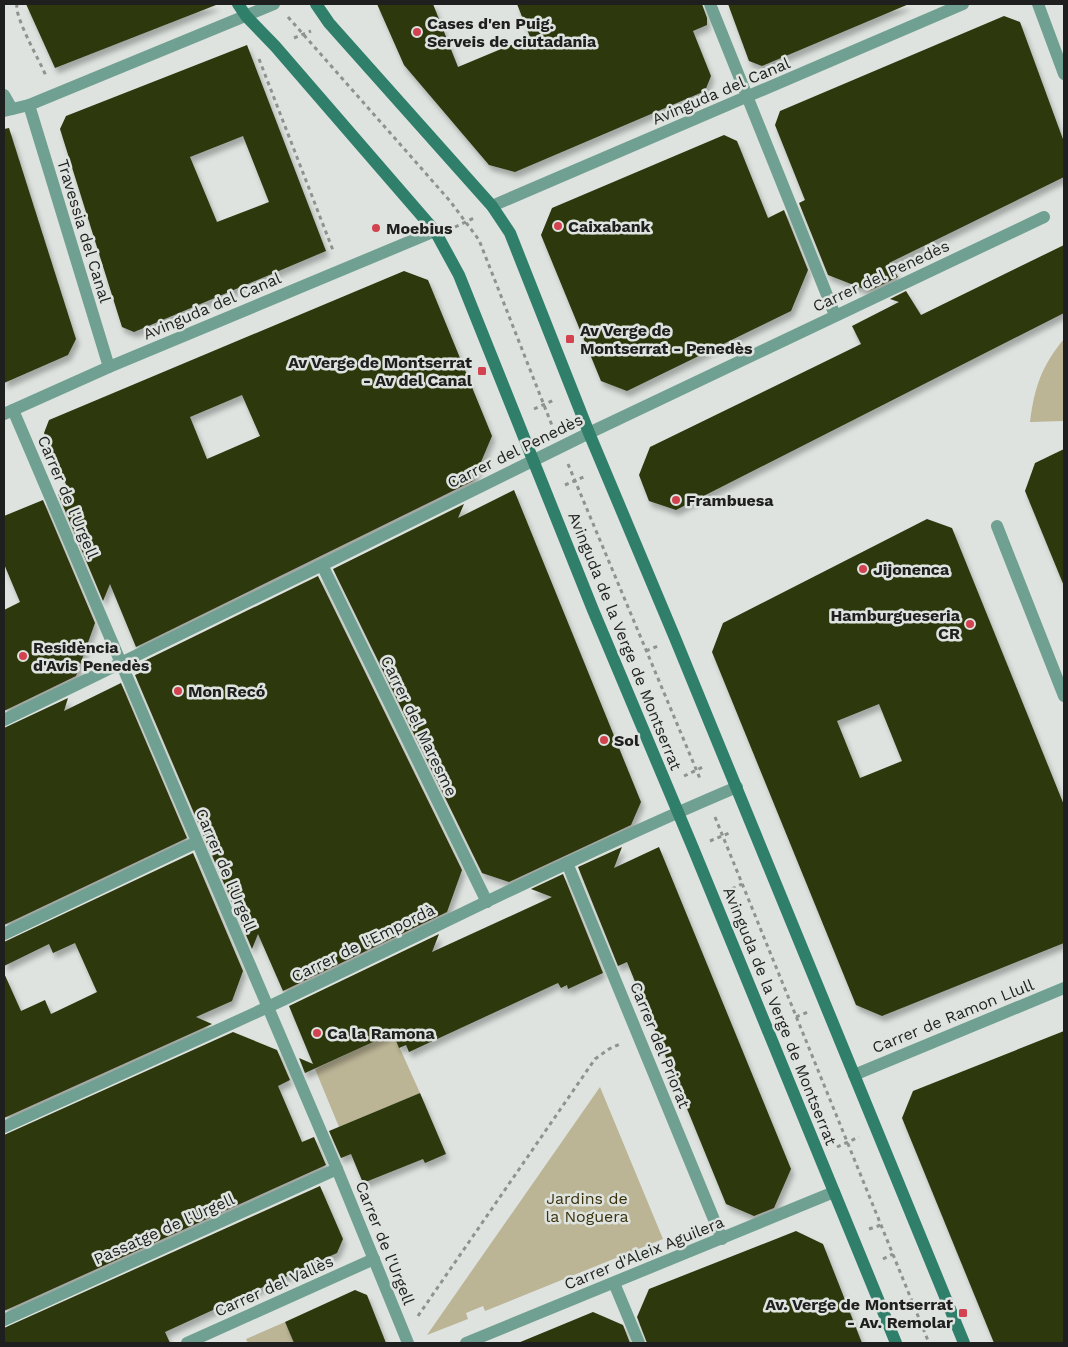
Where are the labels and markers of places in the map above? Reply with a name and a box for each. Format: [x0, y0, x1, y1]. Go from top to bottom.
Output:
place label: Cases d'en Puig. Serveis de ciutadania [427, 14, 597, 51]
marker: Cases d'en Puig. Serveis de ciutadania [411, 26, 423, 38]
place label: Caixabank [568, 217, 651, 236]
place label: Moebius [386, 219, 453, 238]
marker: Caixabank [552, 220, 564, 232]
marker: Moebius [370, 222, 382, 234]
place label: Av Verge de Montserrat - Penedès [580, 321, 753, 358]
marker: Av Verge de Montserrat - Penedès [564, 333, 576, 345]
place label: Av Verge de Montserrat - Av del Canal [288, 353, 473, 390]
marker: Av Verge de Montserrat - Av del Canal [476, 365, 488, 377]
place label: Frambuesa [686, 491, 774, 510]
marker: Frambuesa [670, 494, 682, 506]
place label: Jijonenca [873, 560, 950, 579]
marker: Jijonenca [857, 563, 869, 575]
place label: Hamburgueseria CR [831, 606, 961, 643]
marker: Hamburgueseria CR [964, 618, 976, 630]
place label: Residència d'Avis Penedès [33, 638, 150, 675]
marker: Residència d'Avis Penedès [17, 650, 29, 662]
place label: Mon Recó [188, 682, 266, 701]
marker: Mon Recó [172, 685, 184, 697]
place label: Sol [614, 731, 640, 750]
marker: Sol [598, 734, 610, 746]
place label: Ca la Ramona [327, 1024, 435, 1043]
marker: Ca la Ramona [311, 1027, 323, 1039]
place label: Av. Verge de Montserrat - Av. Remolar [765, 1295, 953, 1332]
marker: Av. Verge de Montserrat - Av. Remolar [957, 1307, 969, 1319]

